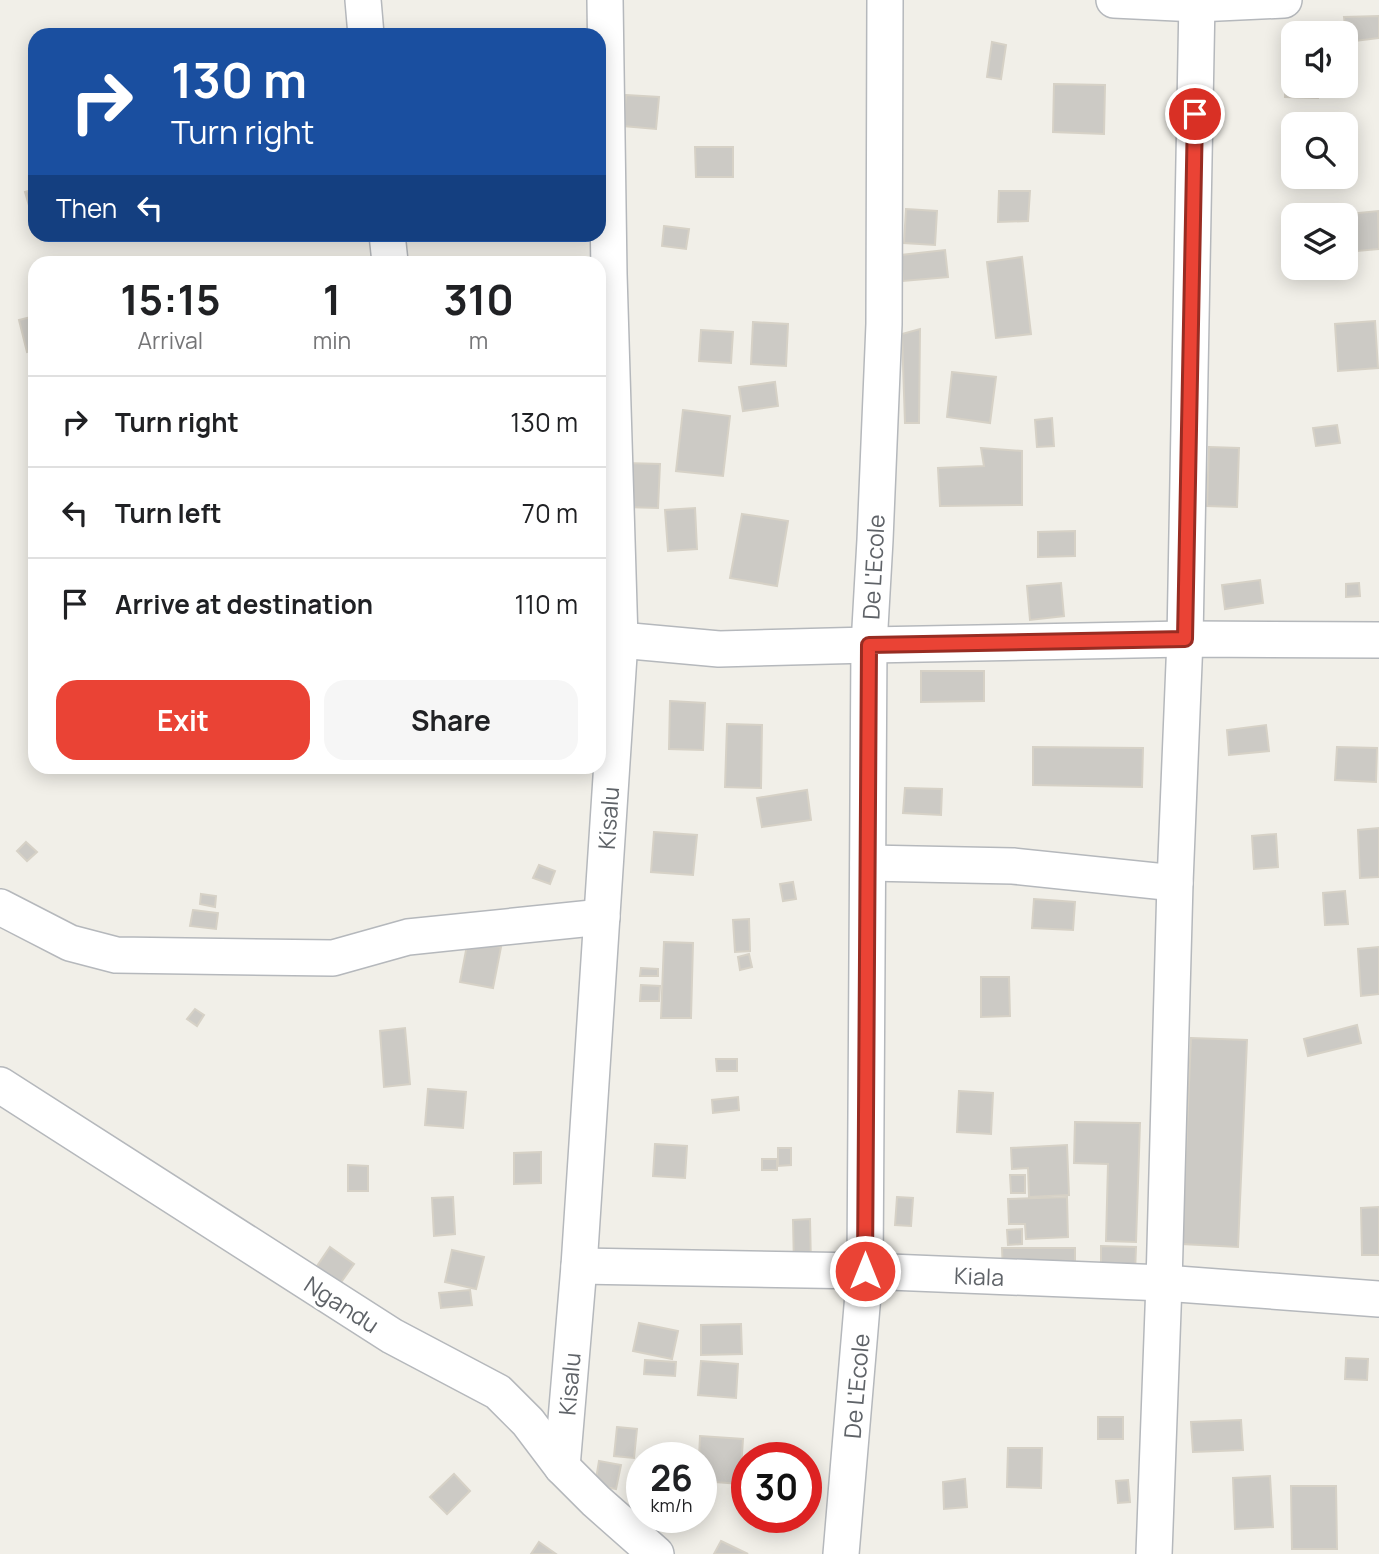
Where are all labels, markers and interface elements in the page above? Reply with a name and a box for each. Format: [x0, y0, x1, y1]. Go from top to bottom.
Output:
map controls [1281, 21, 1358, 280]
button: sound [1281, 21, 1358, 98]
text: 130 m [171, 46, 307, 113]
icon: right [56, 56, 147, 147]
pin [1165, 84, 1225, 144]
icon: arrive [1176, 95, 1214, 133]
text: Turn right [171, 110, 314, 154]
button: search [1281, 112, 1358, 189]
icon: left [131, 189, 169, 227]
text: Then [56, 190, 117, 226]
button: layers [1281, 203, 1358, 280]
text: 15:15 [120, 270, 221, 328]
text: 1 [323, 270, 341, 328]
text: 310 [443, 270, 514, 328]
text: Arrival [138, 324, 203, 356]
text: min [313, 324, 351, 356]
text: m [469, 324, 488, 356]
icon: right [56, 403, 94, 441]
text: Turn right [115, 404, 239, 440]
text: 130 m [510, 404, 578, 440]
icon: left [56, 494, 94, 532]
text: Turn left [115, 495, 222, 531]
text: 70 m [522, 495, 578, 531]
street label: De L'Ecole [854, 514, 892, 620]
icon: arrive [56, 585, 94, 623]
text: Arrive at destination [115, 586, 373, 622]
text: 110 m [515, 586, 578, 622]
button: Exit [56, 680, 310, 760]
button: Share [324, 680, 578, 760]
street label: Kisalu [590, 786, 626, 850]
position arrow [828, 1234, 902, 1308]
street label: Kiala [953, 1259, 1005, 1293]
street label: Ngandu [298, 1268, 386, 1340]
street label: De L'Ecole [835, 1332, 877, 1440]
street label: Kisalu [550, 1351, 588, 1417]
speed limit sign: 30 [731, 1442, 822, 1533]
text: 26 [650, 1454, 693, 1502]
text: km/h [651, 1493, 692, 1517]

